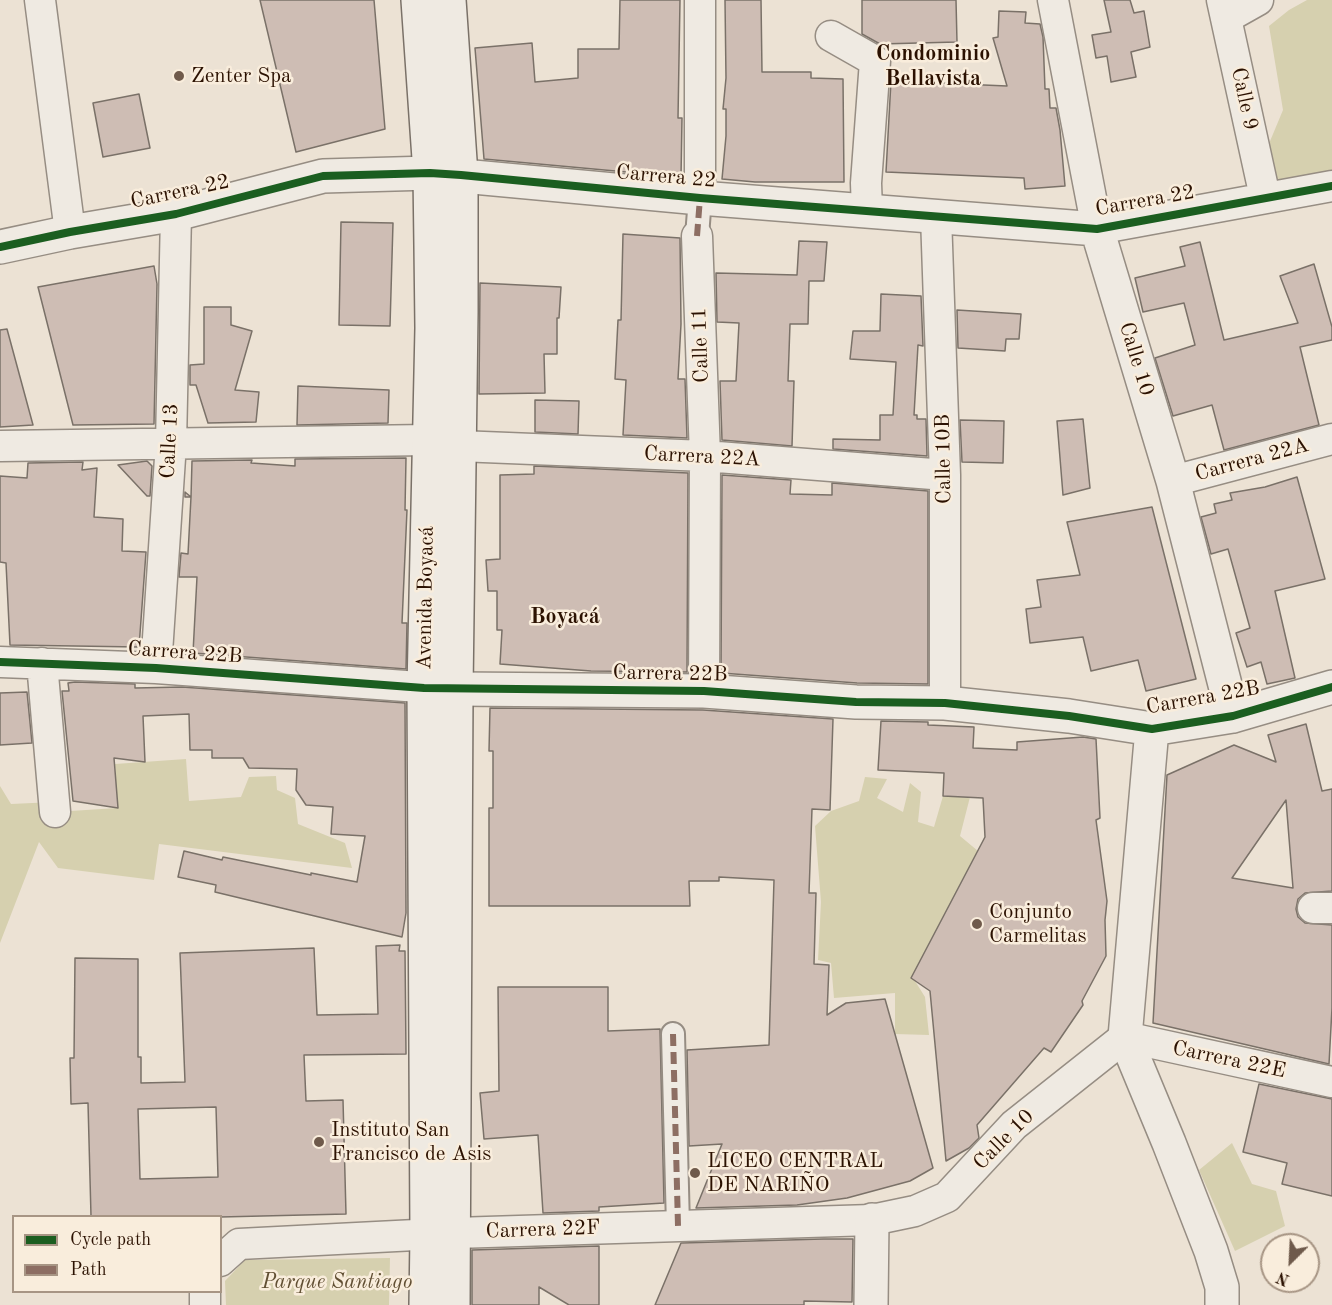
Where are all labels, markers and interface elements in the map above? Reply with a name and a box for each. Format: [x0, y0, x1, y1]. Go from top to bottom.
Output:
district label: Condominio Bellavista [876, 41, 990, 92]
place label: Zenter Spa [191, 63, 291, 89]
street label: Calle 9 [1225, 65, 1263, 133]
marker: Zenter Spa [172, 69, 186, 83]
street label: Carrera 22 [615, 160, 717, 194]
street label: Carrera 22 [128, 169, 232, 215]
street label: Carrera 22 [1093, 180, 1197, 222]
street label: Calle 11 [687, 307, 715, 383]
street label: Calle 10 [1113, 319, 1159, 399]
street label: Calle 13 [155, 403, 185, 479]
street label: Calle 10B [931, 414, 957, 504]
street label: Carrera 22A [1192, 433, 1312, 487]
street label: Carrera 22A [643, 441, 761, 473]
street label: Avenida Boyacá [412, 526, 440, 670]
district label: Boyacá [530, 604, 600, 630]
street label: Carrera 22B [127, 636, 243, 670]
street label: Carrera 22B [612, 660, 728, 688]
street label: Carrera 22B [1144, 676, 1262, 720]
place label: Conjunto Carmelitas [989, 899, 1087, 949]
marker: Conjunto Carmelitas [970, 917, 984, 931]
street label: Carrera 22E [1170, 1036, 1288, 1084]
street label: Calle 10 [968, 1104, 1040, 1176]
place label: Instituto San Francisco de Asis [331, 1117, 491, 1167]
marker: Instituto San Francisco de Asis [312, 1135, 326, 1149]
place label: LICEO CENTRAL DE NARIÑO [707, 1148, 883, 1198]
marker: LICEO CENTRAL DE NARIÑO [688, 1166, 702, 1180]
legend [12, 1215, 222, 1293]
street label: Carrera 22F [485, 1215, 601, 1245]
text: Cycle path [70, 1231, 151, 1249]
north arrow [1260, 1233, 1320, 1293]
text: Path [70, 1261, 106, 1279]
text: N [1275, 1268, 1292, 1287]
park label: Parque Santiago [262, 1269, 412, 1295]

